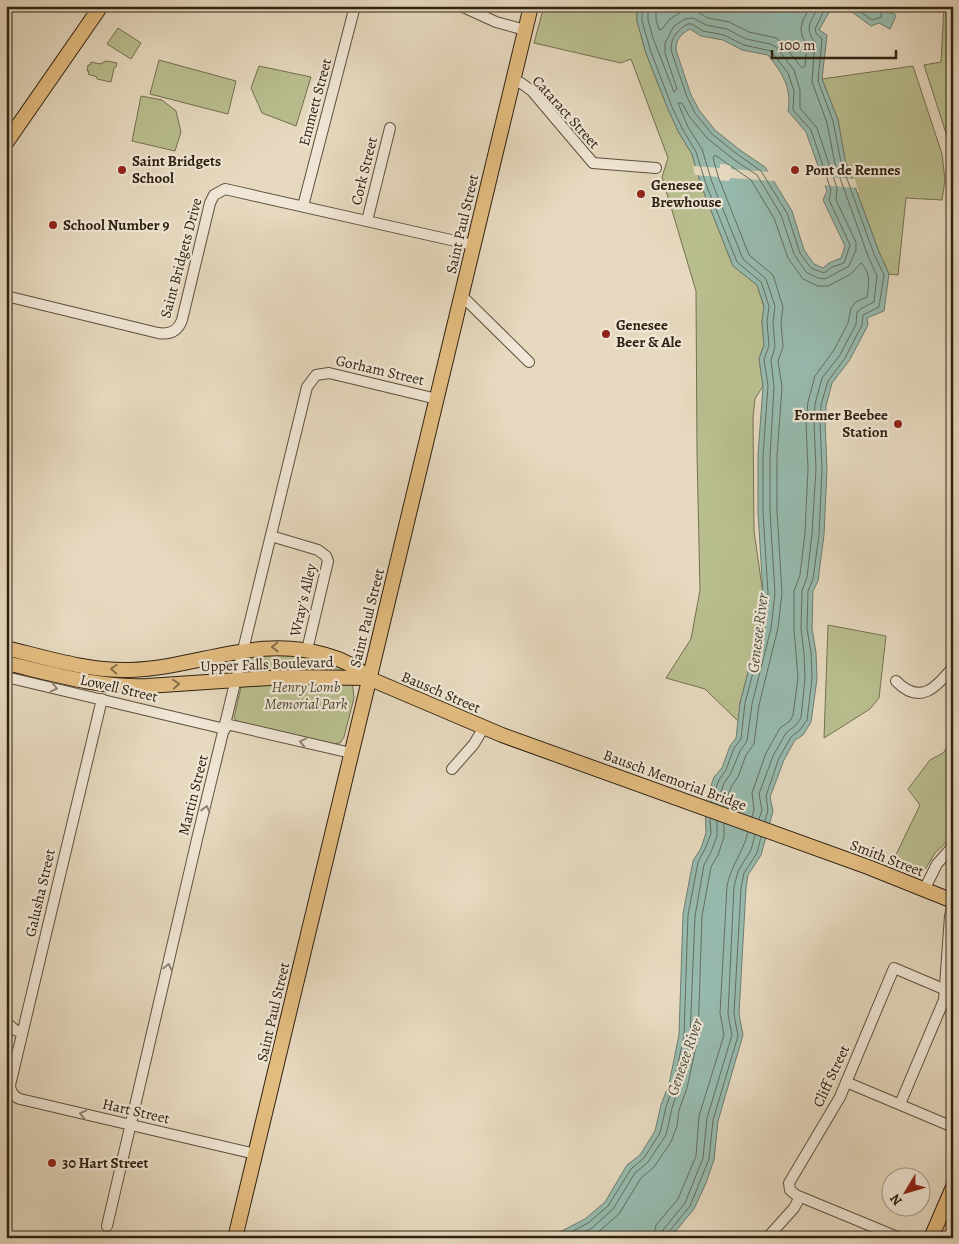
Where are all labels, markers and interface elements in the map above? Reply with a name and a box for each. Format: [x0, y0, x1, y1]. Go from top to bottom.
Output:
scale bar [772, 28, 895, 60]
text: 100 m [779, 35, 816, 55]
street label: Emmett Street [294, 56, 336, 148]
street label: Cataract Street [528, 71, 604, 153]
street label: Cork Street [346, 135, 382, 207]
place label: Saint Bridgets School [132, 151, 221, 188]
place label: Pont de Rennes [805, 160, 901, 180]
marker: Saint Bridgets School [116, 164, 128, 176]
marker: Pont de Rennes [789, 164, 801, 176]
street label: Saint Paul Street [441, 172, 483, 276]
place label: Genesee Brewhouse [651, 175, 722, 212]
marker: Genesee Brewhouse [635, 188, 647, 200]
street label: Saint Bridgets Drive [155, 195, 207, 320]
place label: School Number 9 [63, 215, 169, 235]
marker: School Number 9 [47, 219, 59, 231]
place label: Genesee Beer & Ale [616, 315, 682, 352]
marker: Genesee Beer & Ale [600, 328, 612, 340]
street label: Gorham Street [334, 350, 426, 390]
place label: Former Beebee Station [794, 405, 889, 442]
marker: Former Beebee Station [892, 418, 904, 430]
street label: Wray's Alley [285, 561, 321, 639]
street label: Saint Paul Street [345, 566, 389, 670]
water label: Genesee River [742, 592, 774, 674]
one-way arrow [270, 642, 278, 653]
street label: Upper Falls Boulevard [200, 652, 335, 676]
one-way arrow [110, 664, 118, 675]
street label: Bausch Street [398, 666, 484, 718]
street label: Lowell Street [78, 669, 160, 707]
park label: Henry Lomb Memorial Park [265, 677, 348, 714]
one-way arrow [172, 679, 180, 690]
one-way arrow [49, 682, 58, 693]
one-way arrow [299, 737, 308, 748]
street label: Bausch Memorial Bridge [601, 745, 750, 815]
street label: Martin Street [173, 752, 213, 837]
one-way arrow [200, 806, 210, 814]
street label: Smith Street [847, 835, 927, 881]
street label: Galusha Street [20, 847, 60, 939]
street label: Saint Paul Street [252, 960, 294, 1064]
one-way arrow [162, 963, 173, 972]
water label: Genesee River [661, 1015, 709, 1099]
street label: Cliff Street [808, 1042, 854, 1110]
street label: Hart Street [100, 1094, 172, 1128]
one-way arrow [79, 1109, 88, 1120]
place label: 30 Hart Street [62, 1153, 149, 1173]
marker: 30 Hart Street [46, 1157, 58, 1169]
north arrow [882, 1166, 932, 1216]
text: N [886, 1190, 907, 1210]

